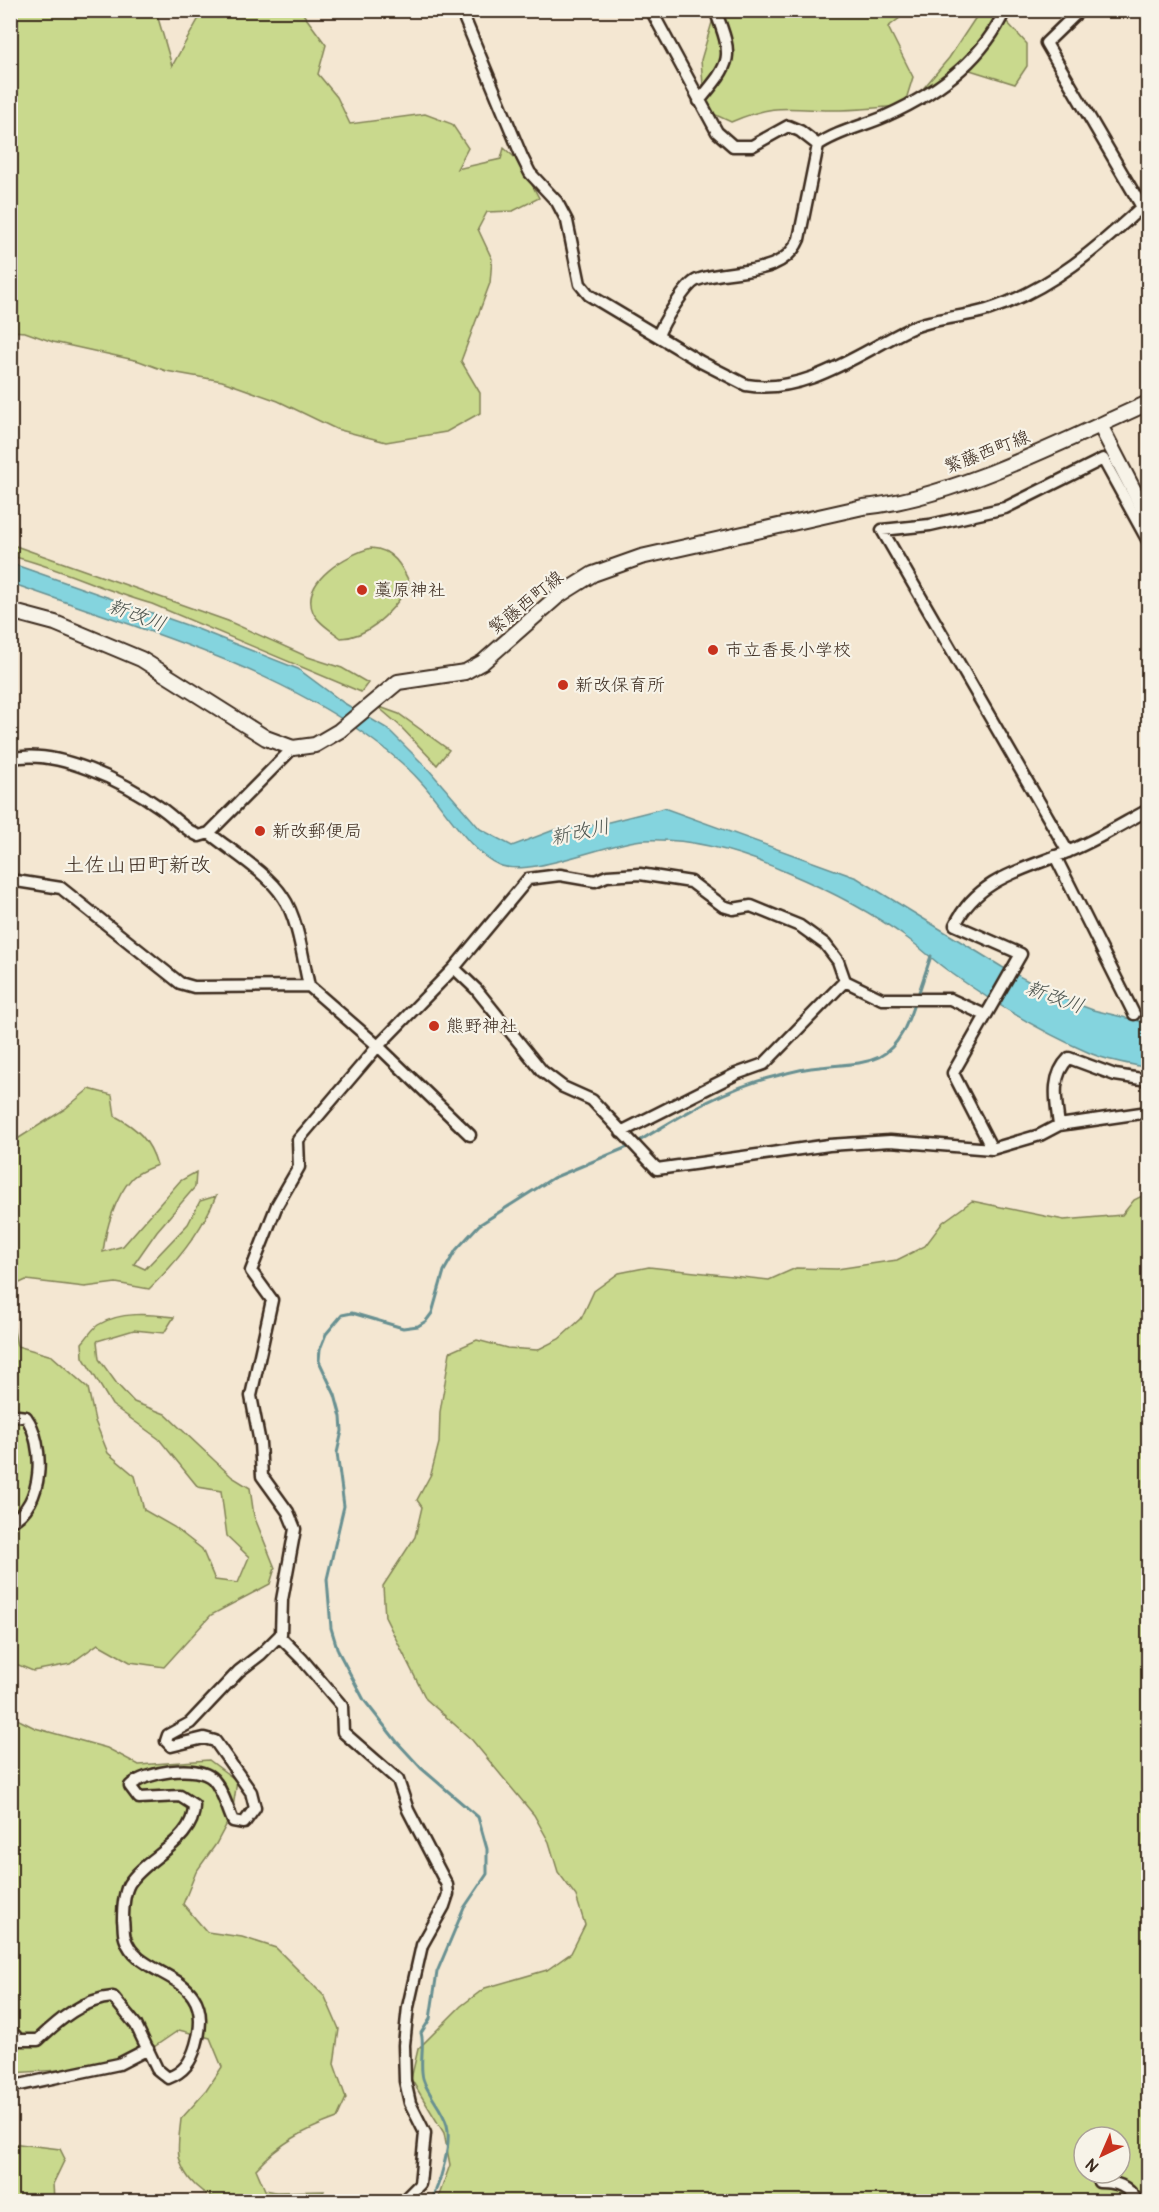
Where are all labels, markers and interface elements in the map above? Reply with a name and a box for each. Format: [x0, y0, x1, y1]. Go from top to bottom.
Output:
street label: 繁藤西町線 [941, 425, 1033, 479]
street label: 繁藤西町線 [484, 566, 568, 640]
place label: 藁原神社 [374, 579, 446, 602]
marker: 藁原神社 [355, 583, 369, 597]
water label: 新改川 [105, 593, 169, 637]
place label: 市立香長小学校 [725, 639, 851, 662]
marker: 市立香長小学校 [706, 643, 720, 657]
place label: 新改保育所 [575, 674, 665, 697]
marker: 新改保育所 [556, 678, 570, 692]
water label: 新改川 [548, 814, 612, 850]
place label: 新改郵便局 [272, 820, 362, 843]
marker: 新改郵便局 [253, 824, 267, 838]
district label: 土佐山田町新改 [64, 852, 211, 879]
water label: 新改川 [1023, 975, 1087, 1019]
place label: 熊野神社 [446, 1015, 518, 1038]
marker: 熊野神社 [427, 1019, 441, 1033]
north arrow [1072, 2125, 1132, 2185]
text: N [1081, 2154, 1103, 2176]

